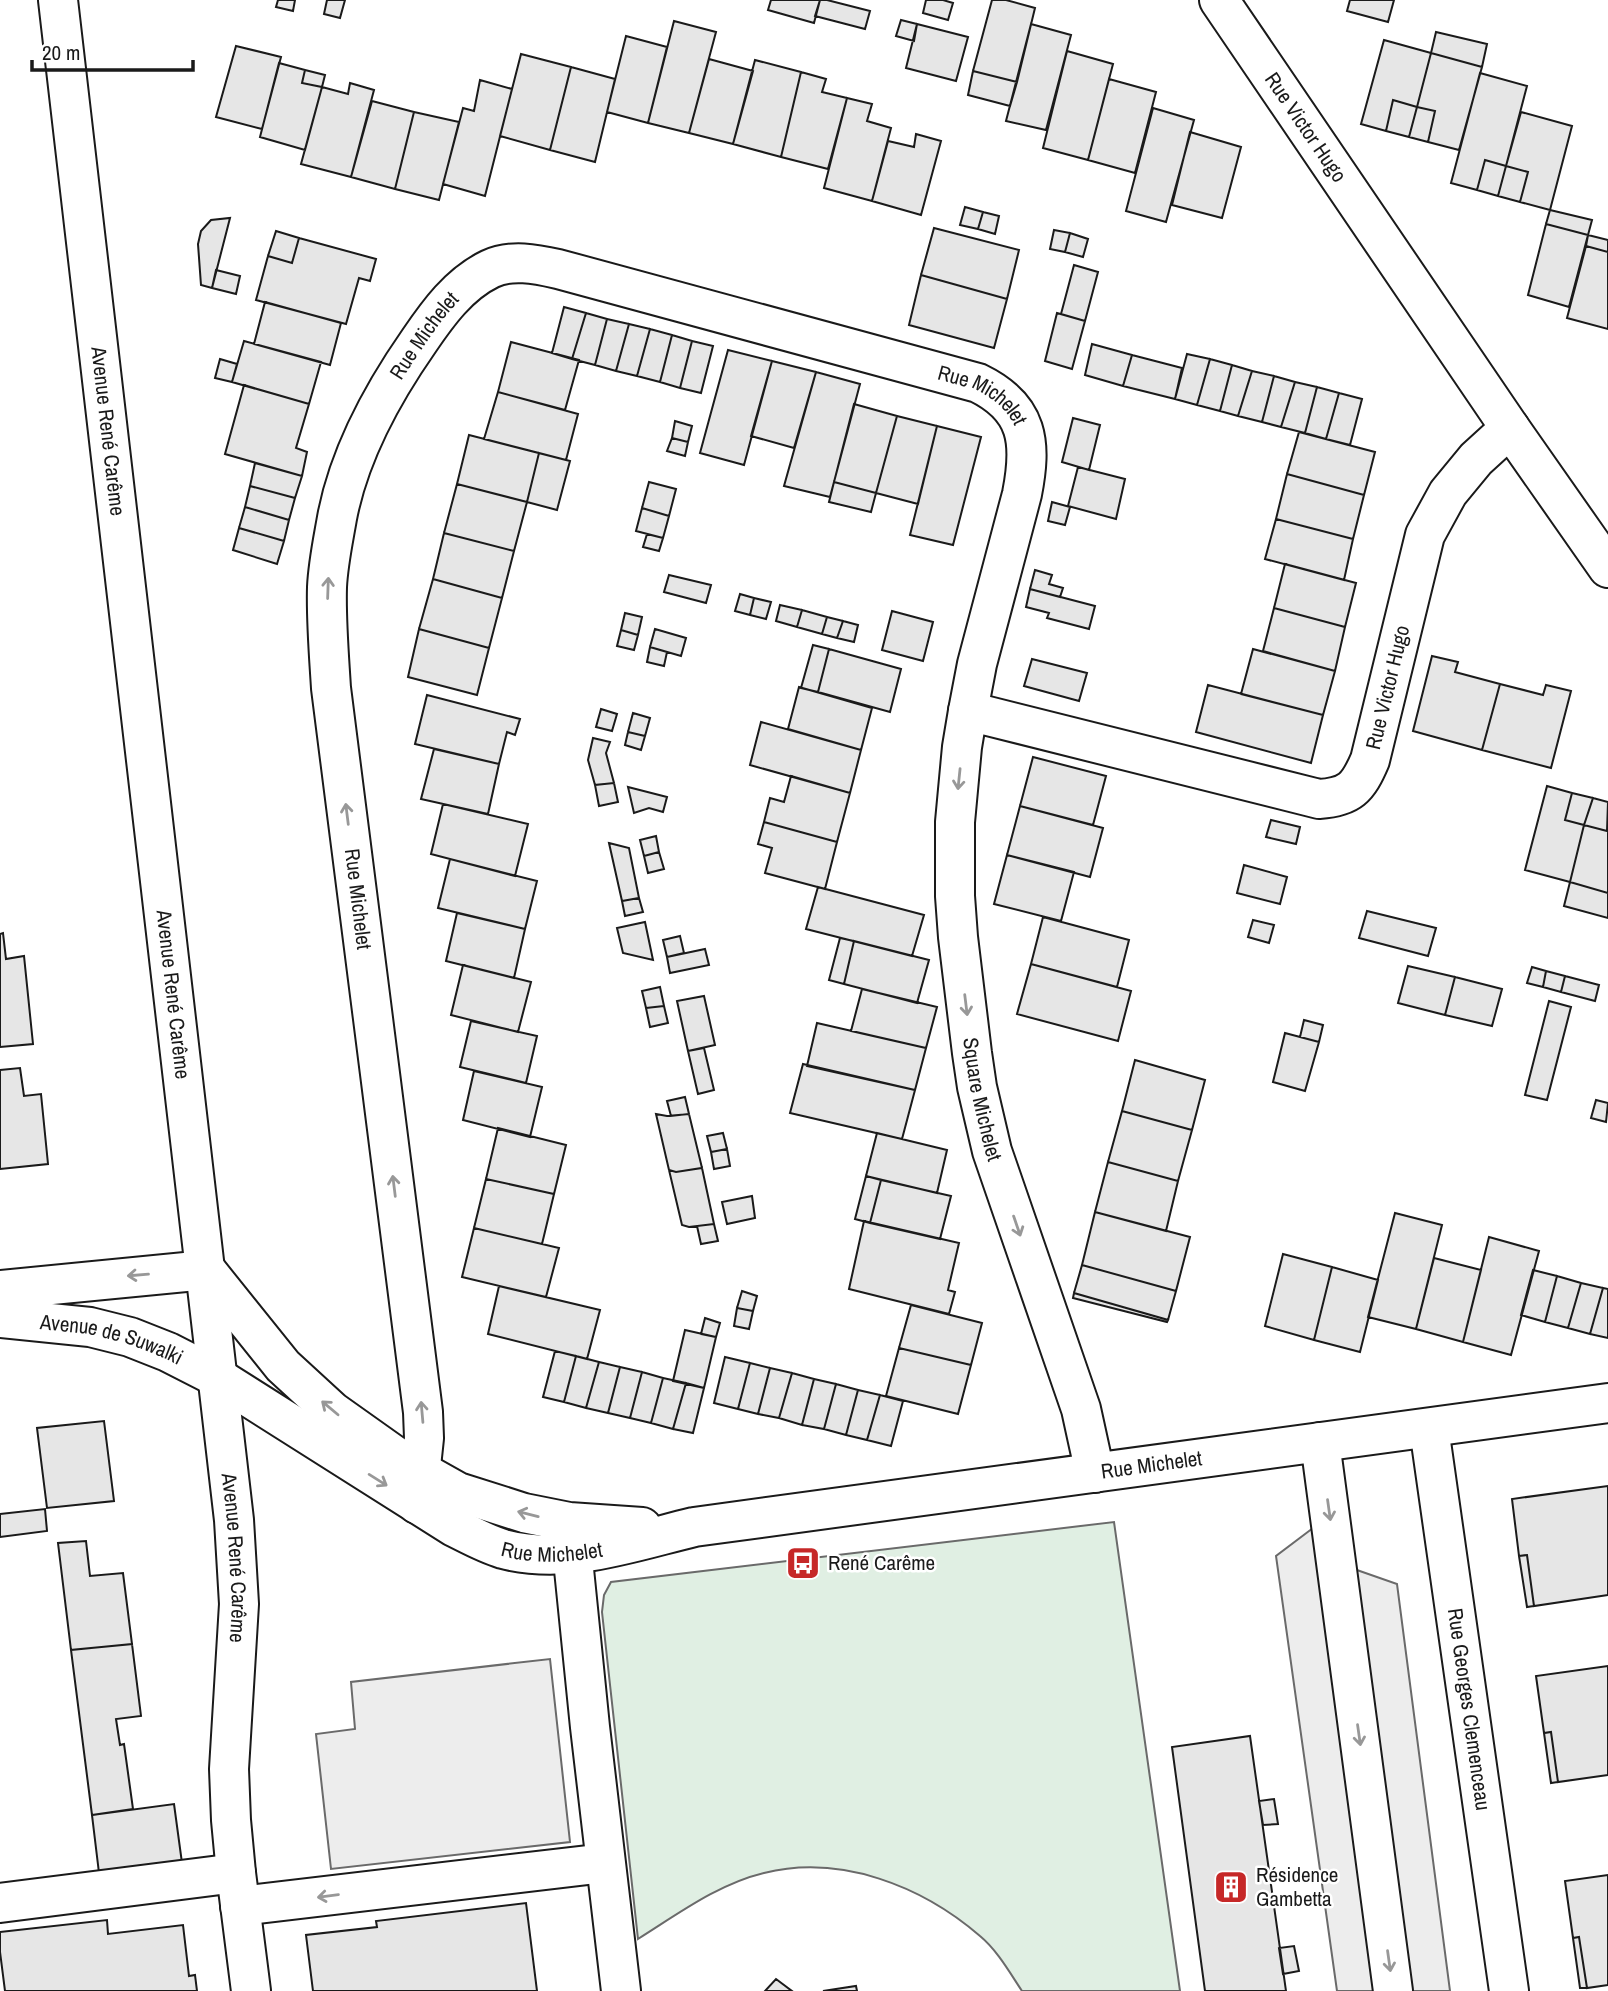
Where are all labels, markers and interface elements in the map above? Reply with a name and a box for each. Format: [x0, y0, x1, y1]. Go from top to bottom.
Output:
scale bar [32, 28, 192, 72]
text: 20 m [42, 38, 80, 67]
street label: Rue Victor Hugo [1258, 66, 1354, 188]
street label: Rue Michelet [382, 285, 465, 385]
street label: Avenue René Carême [84, 344, 133, 517]
street label: Rue Michelet [935, 358, 1035, 430]
one-way arrow [322, 577, 335, 600]
street label: Rue Victor Hugo [1358, 622, 1416, 752]
one-way arrow [952, 767, 965, 789]
one-way arrow [341, 804, 354, 826]
street label: Rue Michelet [338, 847, 379, 951]
street label: Avenue René Carême [149, 907, 198, 1080]
one-way arrow [960, 993, 973, 1016]
street label: Square Michelet [956, 1036, 1009, 1165]
one-way arrow [388, 1175, 401, 1198]
one-way arrow [1012, 1215, 1024, 1237]
one-way arrow [127, 1269, 150, 1282]
street label: Avenue de Suwalki [38, 1307, 188, 1371]
one-way arrow [321, 1400, 339, 1416]
one-way arrow [416, 1401, 429, 1424]
street label: Rue Michelet [1099, 1443, 1204, 1486]
street label: Avenue René Carême [215, 1470, 254, 1644]
one-way arrow [367, 1473, 387, 1487]
one-way arrow [1322, 1498, 1335, 1521]
one-way arrow [517, 1507, 540, 1520]
street label: Rue Michelet [498, 1534, 605, 1569]
bus stop icon: René Carême [784, 1544, 822, 1582]
place label: René Carême [828, 1548, 935, 1577]
street label: Rue Georges Clemenceau [1441, 1606, 1498, 1812]
one-way arrow [1353, 1724, 1366, 1746]
place label: Résidence Gambetta [1256, 1860, 1338, 1913]
building icon: Résidence Gambetta [1212, 1868, 1250, 1906]
one-way arrow [317, 1889, 340, 1902]
one-way arrow [1383, 1949, 1396, 1972]

